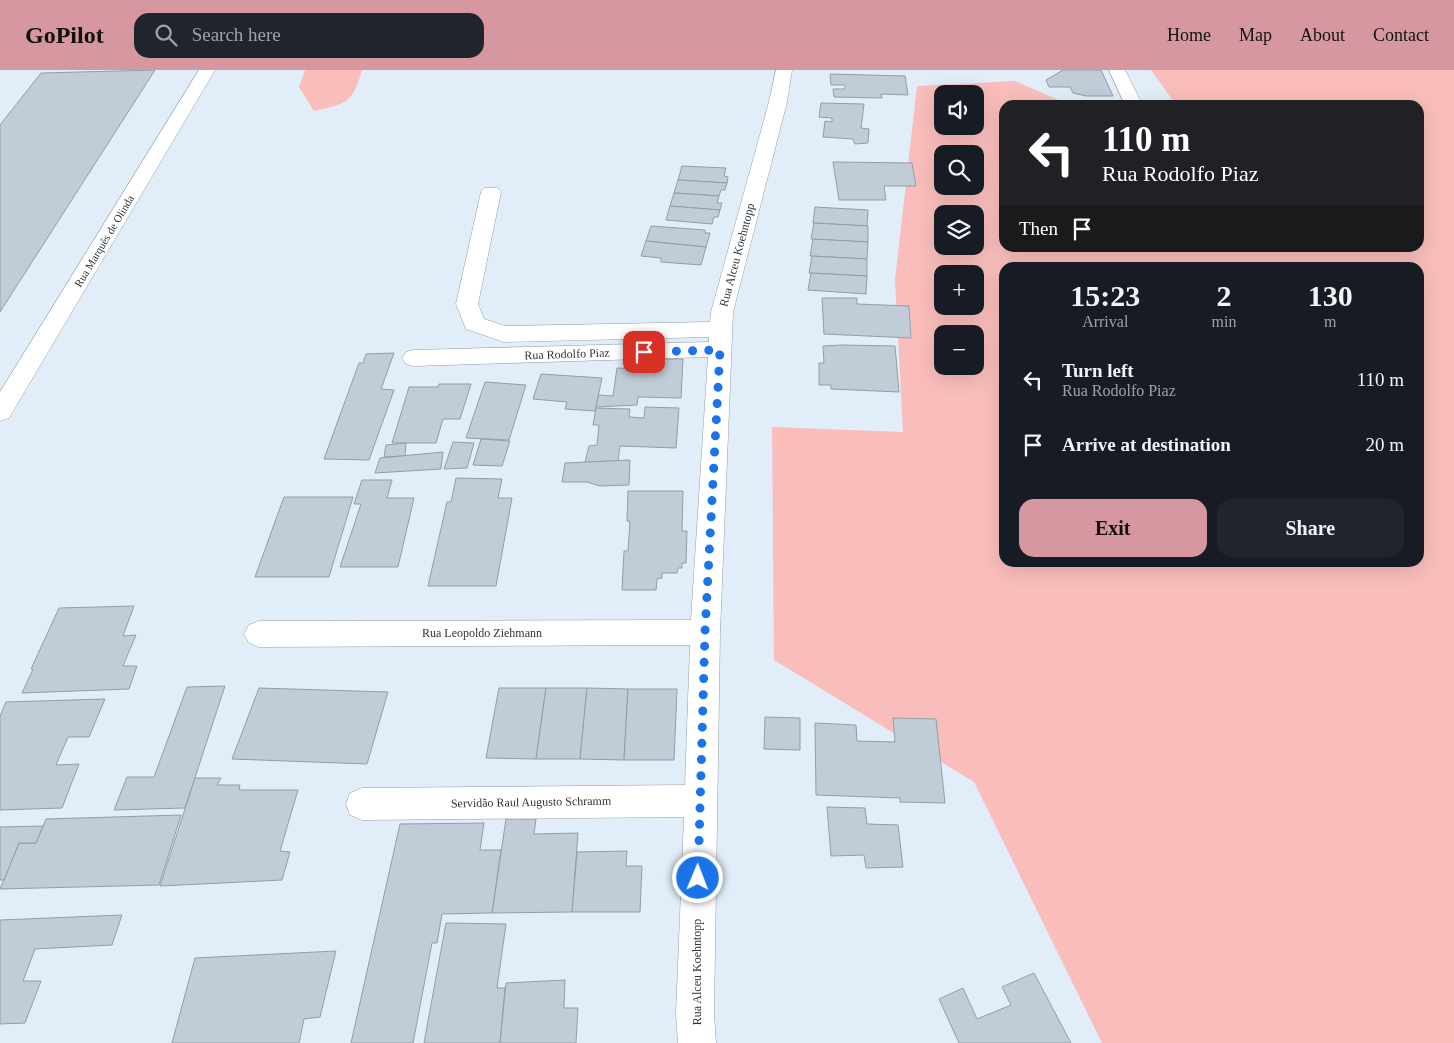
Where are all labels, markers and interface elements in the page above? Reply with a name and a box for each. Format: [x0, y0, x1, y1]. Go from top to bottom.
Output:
search box [134, 13, 484, 58]
icon: search [152, 21, 180, 49]
text: GoPilot [25, 22, 104, 48]
text: Search here [192, 24, 281, 45]
text: Home [1167, 25, 1211, 45]
text: Map [1239, 25, 1272, 45]
text: About [1300, 25, 1345, 45]
text: Contact [1373, 25, 1429, 45]
map controls [934, 85, 984, 375]
button: sound [934, 85, 984, 135]
icon: left [1019, 120, 1084, 185]
text: 110 m [1102, 120, 1190, 159]
button: search [934, 145, 984, 195]
text: Rua Rodolfo Piaz [1102, 161, 1258, 186]
street label: Rua Marquês de Olinda [72, 193, 136, 289]
street label: Rua Alceu Koehntopp [716, 202, 758, 308]
button: layers [934, 205, 984, 255]
icon: arrive [1068, 215, 1096, 243]
text: Then [1019, 218, 1058, 239]
button: + [934, 265, 984, 315]
text: 15:23 [1070, 279, 1140, 312]
text: 2 [1216, 279, 1231, 312]
text: 130 [1308, 279, 1353, 312]
text: Arrival [1082, 313, 1128, 330]
text: min [1212, 313, 1236, 330]
text: m [1324, 313, 1336, 330]
button: − [934, 325, 984, 375]
pin [623, 331, 665, 373]
icon: arrive [630, 338, 658, 366]
street label: Rua Rodolfo Piaz [524, 346, 610, 362]
text: Turn left [1062, 360, 1134, 381]
icon: left [1019, 366, 1047, 394]
text: 110 m [1357, 369, 1404, 390]
text: Rua Rodolfo Piaz [1062, 382, 1176, 399]
icon: arrive [1019, 431, 1047, 459]
text: Arrive at destination [1062, 434, 1231, 455]
text: 20 m [1365, 434, 1404, 455]
button: Exit [1019, 499, 1207, 557]
button: Share [1217, 499, 1404, 557]
street label: Rua Leopoldo Ziehmann [422, 626, 542, 640]
street label: Servidão Raul Augusto Schramm [451, 794, 612, 810]
position arrow [671, 851, 723, 903]
street label: Rua Alceu Koehntopp [690, 919, 704, 1025]

